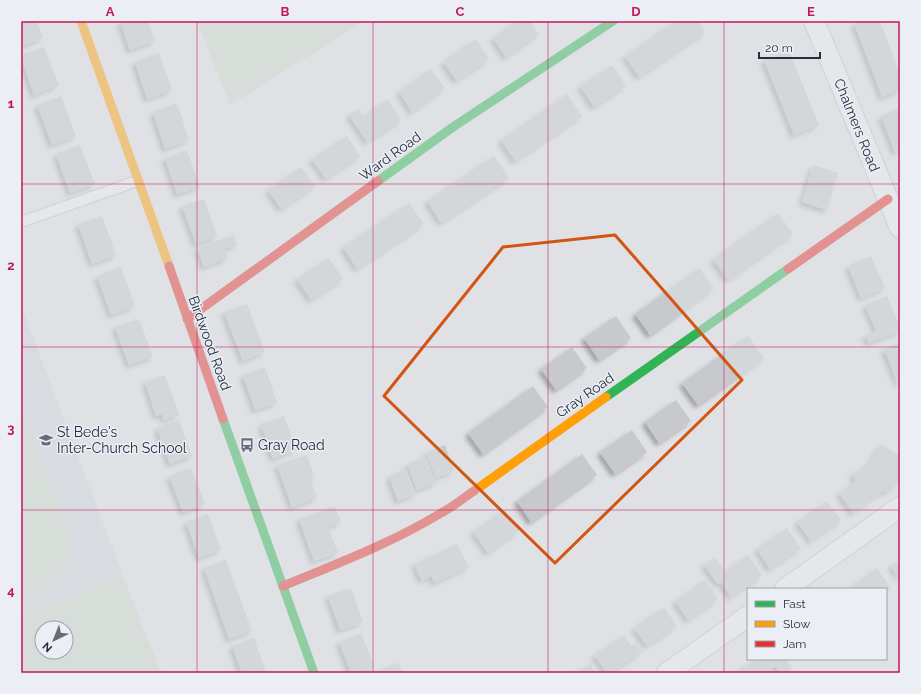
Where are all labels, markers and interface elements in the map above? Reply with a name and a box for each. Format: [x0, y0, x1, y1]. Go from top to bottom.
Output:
text: A [106, 4, 115, 19]
text: B [281, 4, 290, 19]
text: C [456, 4, 465, 19]
text: D [631, 4, 641, 19]
text: E [807, 4, 815, 19]
scale bar [759, 34, 820, 60]
text: 20 m [765, 41, 793, 55]
street label: Chalmers Road [831, 76, 883, 174]
text: 1 [8, 96, 15, 111]
street label: Ward Road [356, 128, 424, 184]
text: 2 [7, 258, 15, 273]
street label: Birdwood Road [185, 294, 235, 392]
street label: Gray Road [553, 369, 617, 421]
text: 3 [7, 421, 15, 436]
place label: St Bede's Inter-Church School [57, 424, 187, 456]
school or university icon: St Bede's Inter-Church School [38, 432, 54, 448]
bus stop icon: Gray Road [239, 437, 255, 453]
place label: Gray Road [258, 437, 325, 453]
text: 4 [7, 583, 15, 598]
legend [747, 588, 887, 660]
text: Fast [783, 597, 806, 611]
text: Slow [783, 617, 810, 631]
north arrow [34, 620, 74, 660]
text: Jam [783, 637, 806, 651]
text: N [40, 639, 55, 655]

